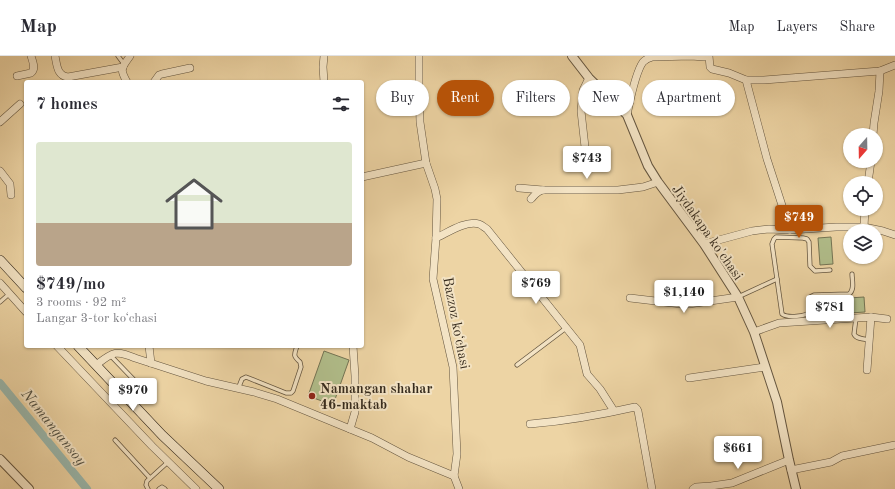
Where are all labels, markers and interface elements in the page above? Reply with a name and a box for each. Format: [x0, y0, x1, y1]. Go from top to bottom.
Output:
text: Map [20, 18, 57, 37]
text: Map [729, 20, 755, 34]
text: Layers [777, 20, 818, 34]
text: Share [840, 20, 875, 34]
chip: Buy [376, 80, 429, 116]
chip: Rent [437, 80, 494, 116]
chip: Filters [502, 80, 570, 116]
chip: New [578, 80, 634, 116]
chip: Apartment [642, 80, 735, 116]
icon: filters [330, 93, 352, 115]
text: 7 homes [36, 96, 98, 113]
north arrow [843, 128, 883, 168]
map controls [843, 128, 883, 264]
pin: $743 [563, 146, 611, 180]
text: $743 [572, 152, 602, 165]
icon: home [158, 168, 230, 240]
button: locate [843, 176, 883, 216]
street label: Jiydakapa ko'chasi [669, 182, 745, 283]
pin: $749 [775, 205, 823, 239]
text: $749 [784, 211, 814, 224]
button: layers [843, 224, 883, 264]
pin: $769 [512, 271, 560, 305]
text: $749/mo [36, 276, 105, 293]
street label: Bazzoz koʻchasi [440, 276, 473, 371]
text: $769 [521, 277, 551, 290]
pin: $1,140 [651, 280, 717, 314]
text: $1,140 [663, 286, 705, 299]
pin: $781 [806, 295, 854, 329]
text: 3 rooms · 92 m² [36, 296, 126, 309]
text: $781 [815, 301, 845, 314]
text: Langar 3-tor koʻchasi [36, 312, 157, 325]
pin: $970 [109, 378, 157, 412]
place label: Namangan shahar 46-maktab [320, 382, 432, 412]
text: $970 [118, 384, 148, 397]
water label: Namangansoy [17, 386, 88, 469]
marker: Namangan shahar 46-maktab [307, 391, 317, 401]
pin: $661 [714, 436, 762, 470]
text: $661 [723, 442, 753, 455]

